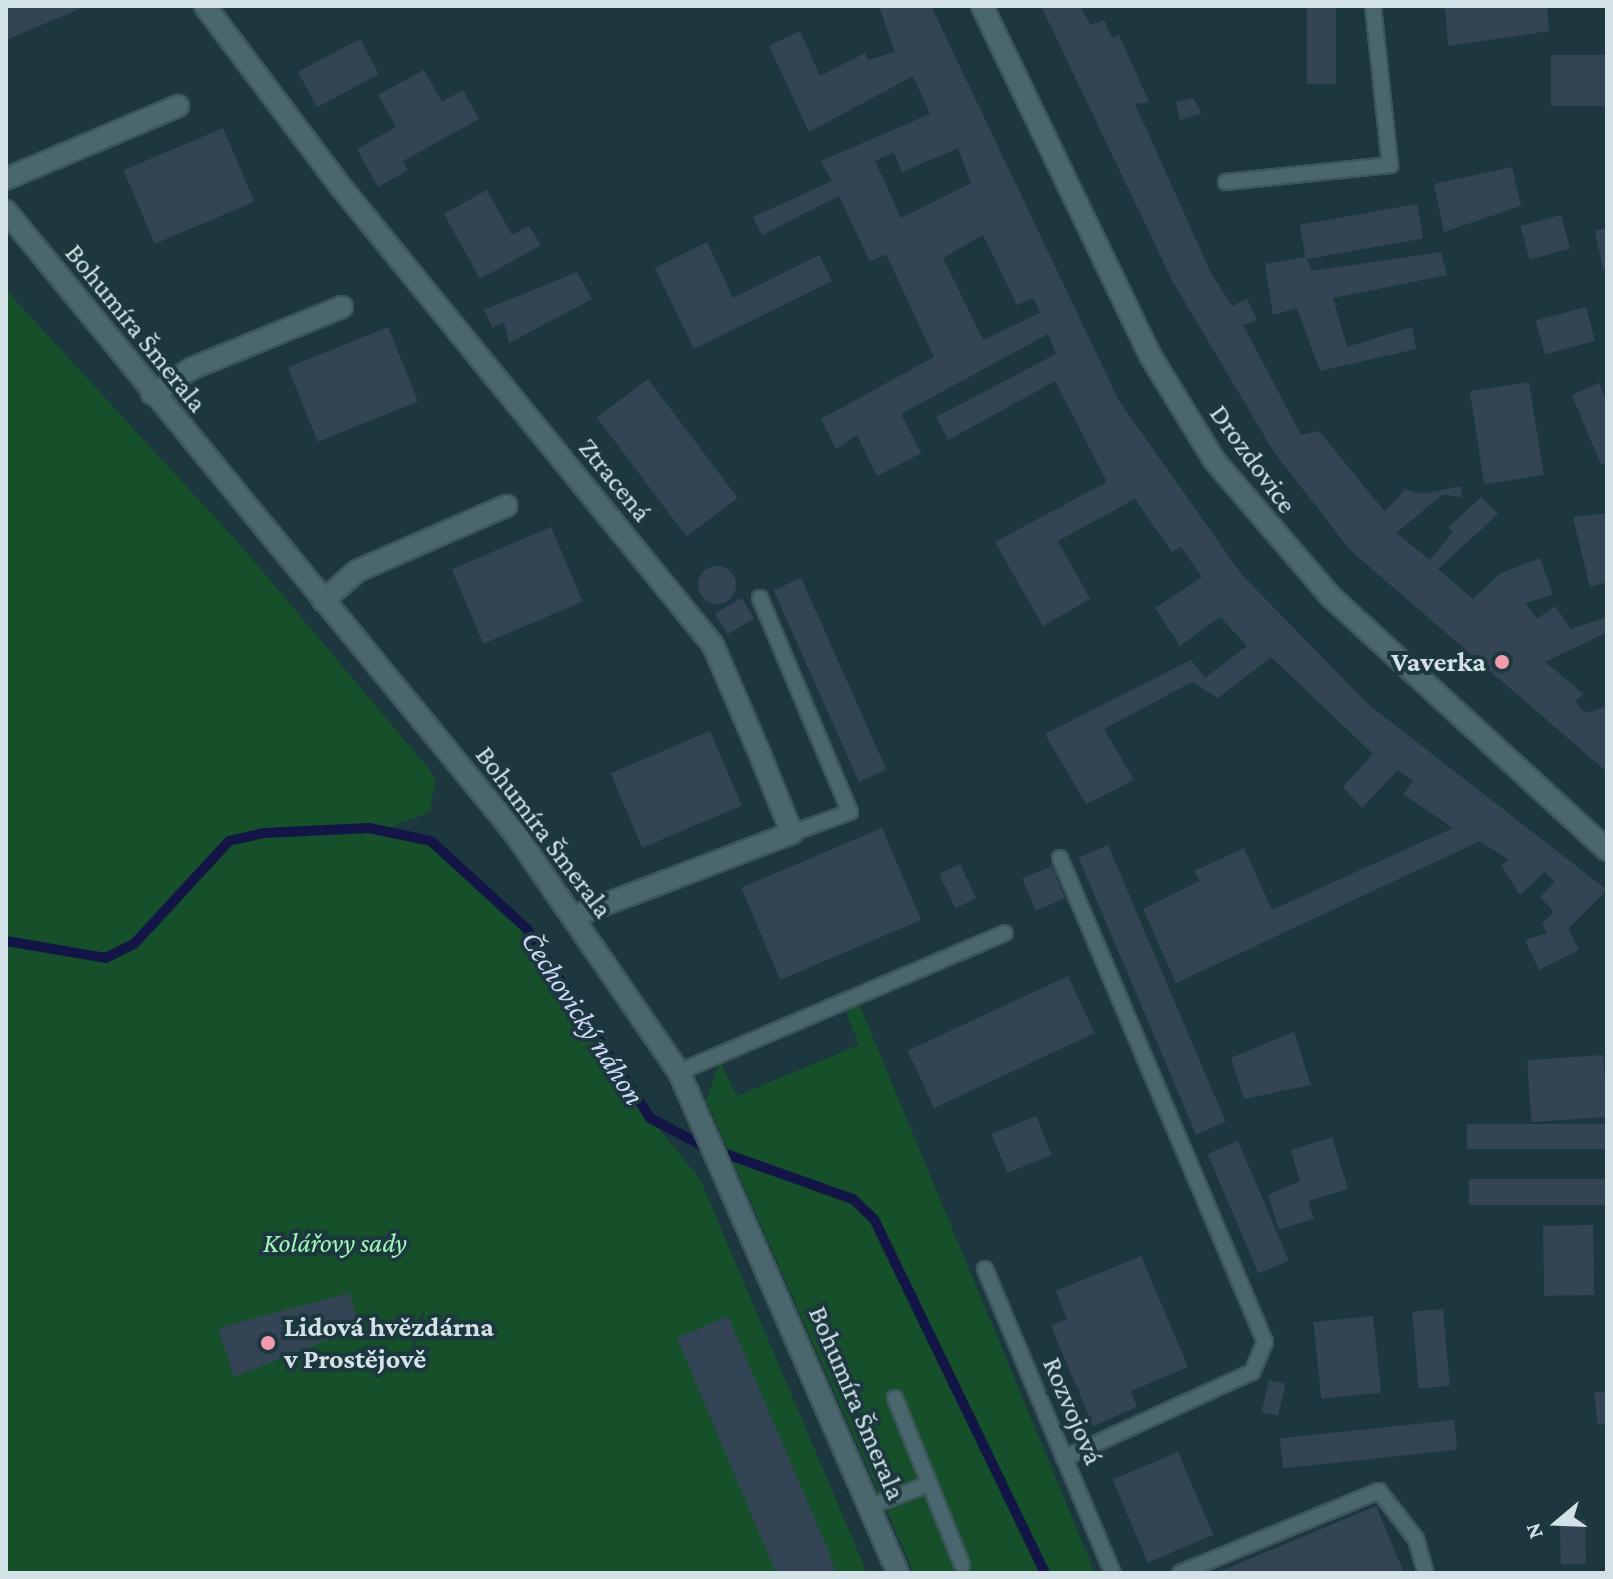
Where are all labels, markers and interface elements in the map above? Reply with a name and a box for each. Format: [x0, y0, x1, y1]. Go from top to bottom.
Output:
street label: Bohumíra Šmerala [58, 237, 214, 419]
street label: Drozdovice [1202, 398, 1304, 520]
street label: Ztracená [571, 431, 659, 529]
place label: Vaverka [1391, 645, 1486, 679]
marker: Vaverka [1493, 653, 1511, 671]
street label: Bohumíra Šmerala [468, 739, 620, 925]
water label: Čechovický náhon [513, 924, 653, 1112]
park label: Kolářovy sady [263, 1226, 407, 1260]
street label: Bohumíra Šmerala [801, 1301, 913, 1505]
place label: Lidová hvězdárna v Prostějově [284, 1310, 494, 1376]
marker: Lidová hvězdárna v Prostějově [259, 1334, 277, 1352]
street label: Rozvojová [1035, 1352, 1111, 1470]
north arrow [1517, 1483, 1597, 1563]
text: N [1520, 1520, 1548, 1542]

